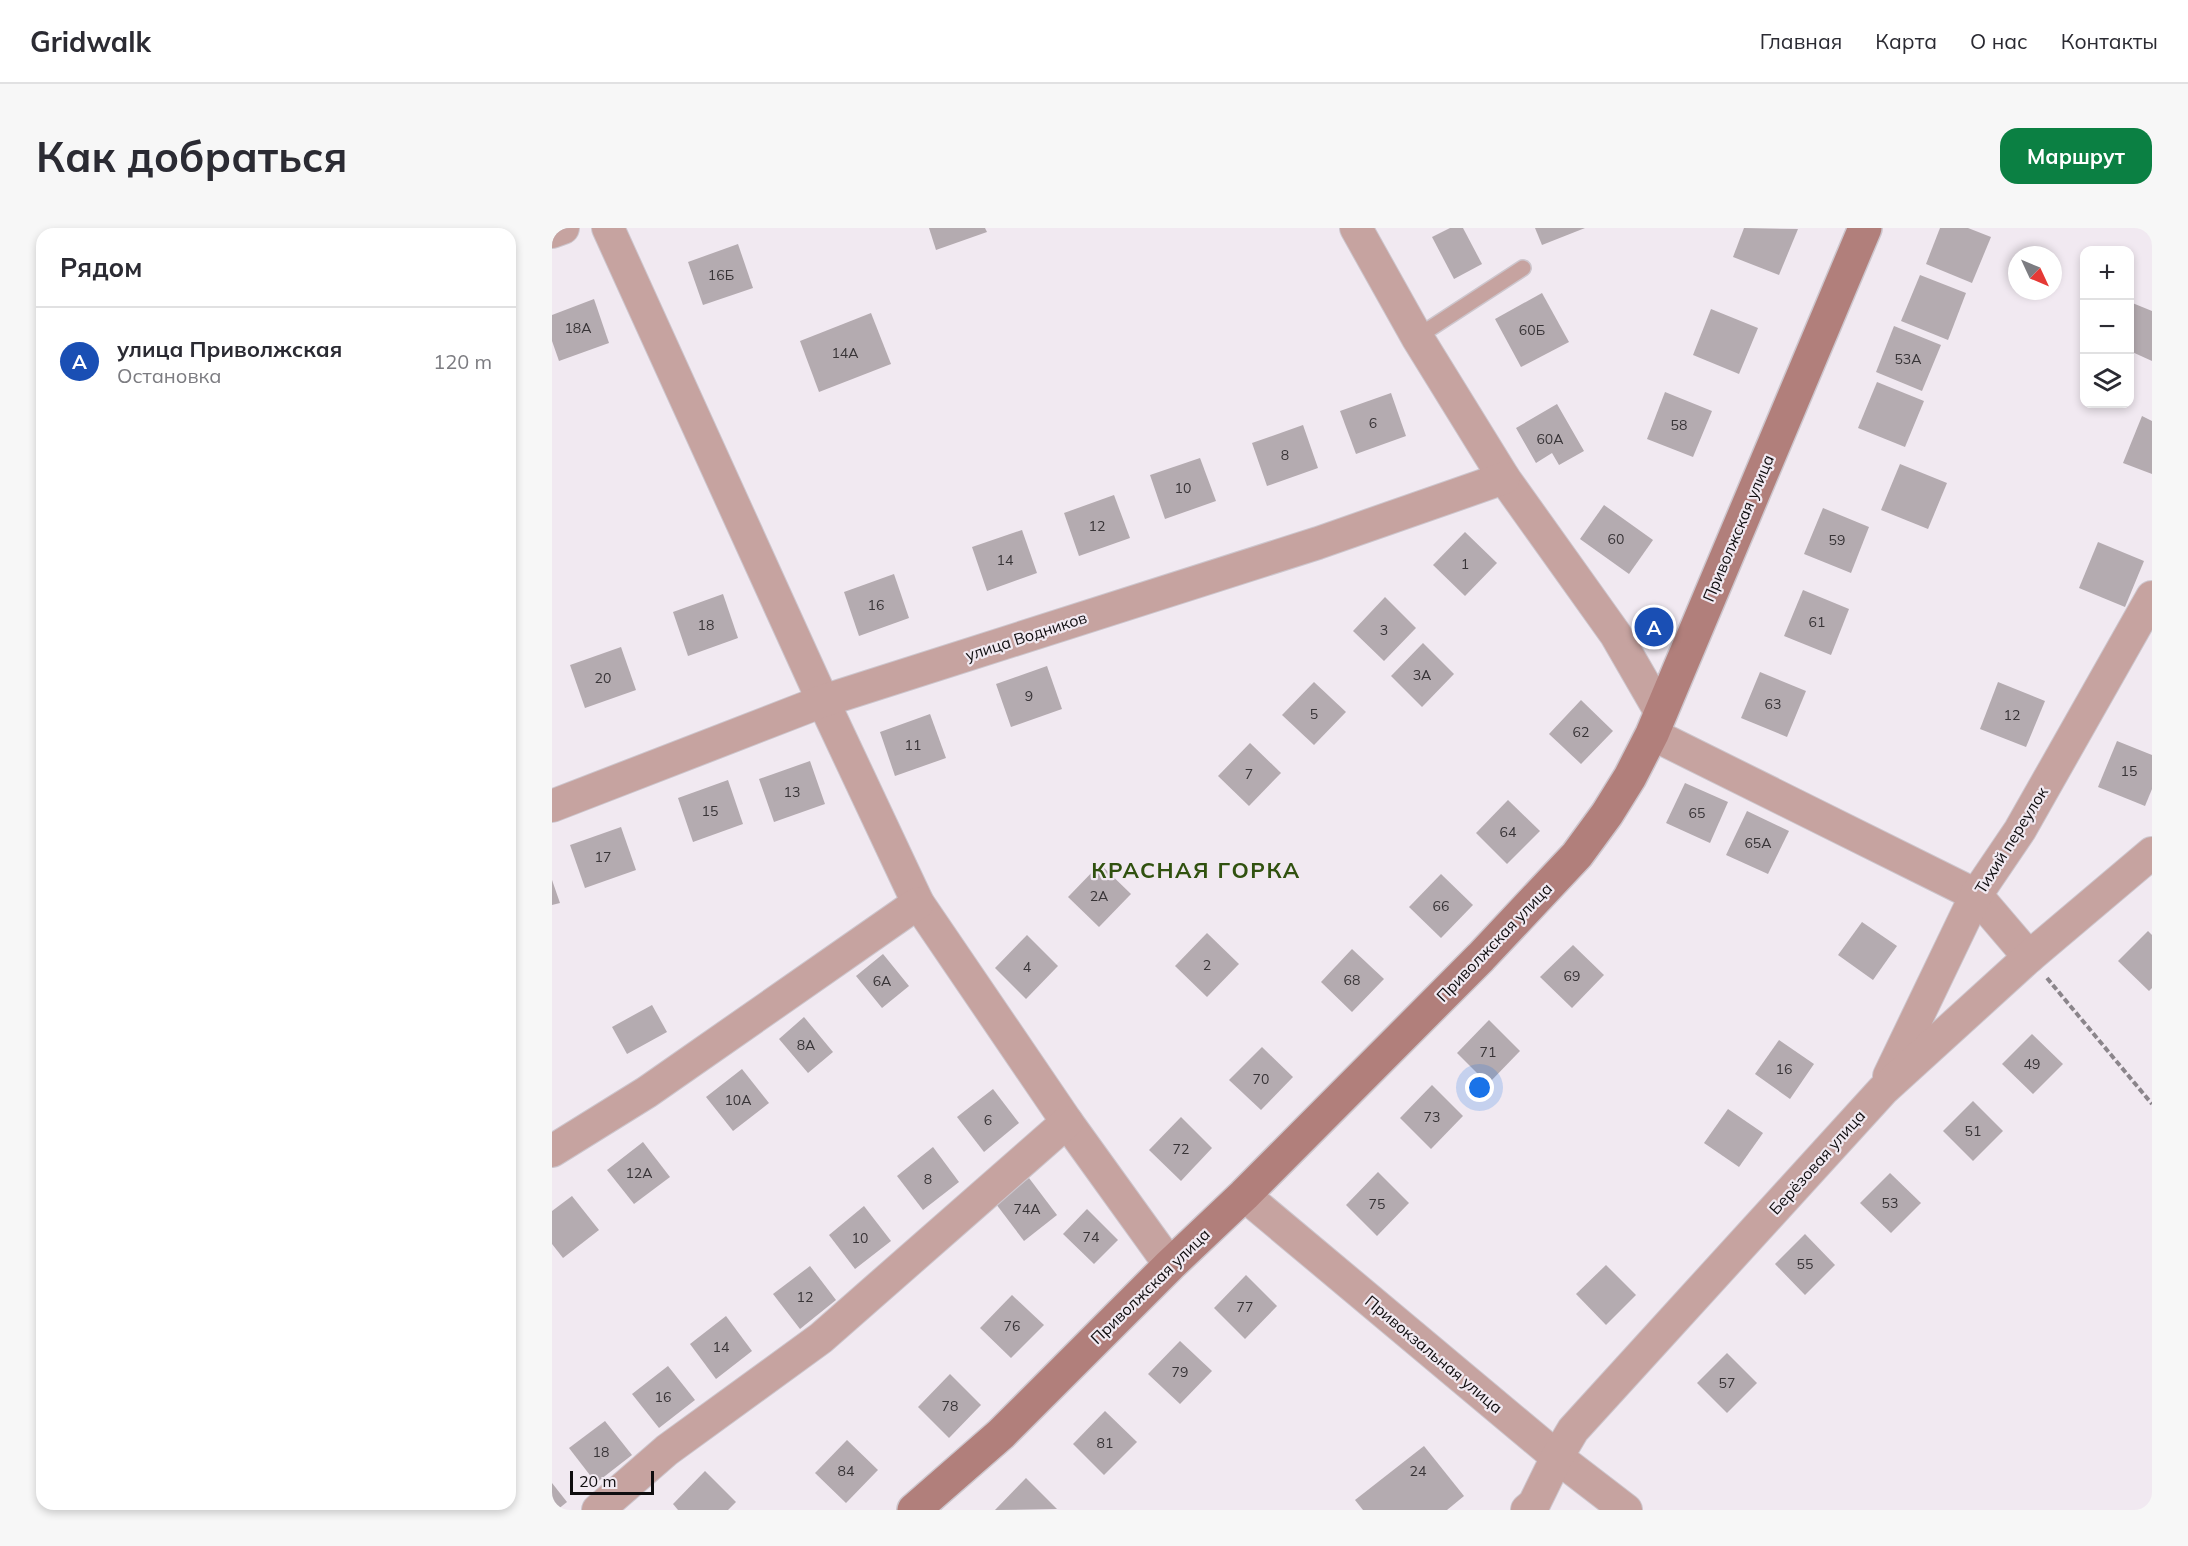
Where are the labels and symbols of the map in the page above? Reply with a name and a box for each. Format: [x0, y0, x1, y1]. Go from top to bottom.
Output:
north arrow [2008, 246, 2062, 300]
house number: 16Б [708, 266, 734, 284]
house number: 18А [564, 319, 592, 337]
house number: 60Б [1519, 321, 1545, 339]
house number: 14А [831, 344, 859, 362]
house number: 53А [1894, 350, 1922, 368]
house number: 6 [1369, 414, 1377, 432]
house number: 58 [1671, 416, 1687, 434]
house number: 60А [1536, 430, 1564, 448]
house number: 8 [1281, 446, 1289, 464]
street label: Приволжская улица [1698, 451, 1778, 605]
house number: 10 [1175, 479, 1191, 497]
house number: 12 [1089, 517, 1105, 535]
house number: 60 [1608, 530, 1624, 548]
house number: 59 [1829, 531, 1845, 549]
house number: 14 [997, 551, 1014, 569]
house number: 1 [1461, 555, 1469, 573]
house number: 16 [868, 596, 884, 614]
pin: A [1634, 604, 1674, 650]
street label: улица Водников [963, 607, 1089, 665]
house number: 61 [1809, 613, 1825, 631]
house number: 18 [698, 616, 714, 634]
house number: 3 [1380, 621, 1388, 639]
house number: 3А [1413, 666, 1432, 684]
house number: 20 [595, 669, 611, 687]
house number: 9 [1025, 687, 1033, 705]
house number: 63 [1765, 695, 1781, 713]
house number: 5 [1310, 705, 1318, 723]
house number: 12 [2004, 706, 2020, 724]
house number: 62 [1573, 723, 1589, 741]
house number: 11 [905, 736, 921, 754]
house number: 15 [2121, 762, 2137, 780]
house number: 7 [1245, 765, 1253, 783]
house number: 13 [784, 783, 800, 801]
street label: Тихий переулок [1970, 783, 2052, 897]
house number: 15 [702, 802, 718, 820]
house number: 65 [1689, 804, 1705, 822]
house number: 64 [1500, 823, 1517, 841]
house number: 65А [1744, 834, 1772, 852]
house number: 17 [595, 848, 611, 866]
district label: КРАСНАЯ ГОРКА [1091, 856, 1301, 884]
street label: Приволжская улица [1432, 878, 1556, 1006]
house number: 2А [1090, 887, 1109, 905]
house number: 66 [1433, 897, 1449, 915]
house number: 2 [1203, 956, 1211, 974]
house number: 4 [1023, 958, 1032, 976]
house number: 69 [1564, 967, 1580, 985]
house number: 68 [1344, 971, 1360, 989]
house number: 6А [873, 972, 892, 990]
house number: 8А [797, 1036, 816, 1054]
house number: 71 [1480, 1043, 1496, 1061]
house number: 49 [2024, 1055, 2040, 1073]
house number: 16 [1776, 1060, 1792, 1078]
house number: 70 [1253, 1070, 1269, 1088]
your location [1465, 1073, 1494, 1102]
house number: 10А [724, 1091, 752, 1109]
street label: Берёзовая улица [1765, 1106, 1869, 1218]
house number: 73 [1424, 1108, 1440, 1126]
house number: 6 [984, 1111, 992, 1129]
house number: 51 [1965, 1122, 1981, 1140]
house number: 72 [1173, 1140, 1189, 1158]
house number: 12А [625, 1164, 653, 1182]
house number: 8 [924, 1170, 932, 1188]
house number: 53 [1882, 1194, 1898, 1212]
house number: 75 [1369, 1195, 1385, 1213]
house number: 74А [1013, 1200, 1041, 1218]
street label: Приволжская улица [1086, 1224, 1214, 1348]
house number: 74 [1083, 1228, 1100, 1246]
house number: 10 [852, 1229, 868, 1247]
house number: 55 [1797, 1255, 1813, 1273]
house number: 12 [797, 1288, 813, 1306]
street label: Привокзальная улица [1361, 1291, 1507, 1417]
house number: 77 [1237, 1298, 1253, 1316]
house number: 76 [1004, 1317, 1020, 1335]
house number: 14 [713, 1338, 730, 1356]
house number: 79 [1172, 1363, 1188, 1381]
house number: 57 [1719, 1374, 1735, 1392]
house number: 16 [655, 1388, 671, 1406]
house number: 78 [942, 1397, 958, 1415]
house number: 81 [1097, 1434, 1113, 1452]
house number: 18 [593, 1443, 609, 1461]
house number: 84 [838, 1462, 855, 1480]
house number: 24 [1410, 1462, 1427, 1480]
scale bar [570, 1468, 654, 1496]

